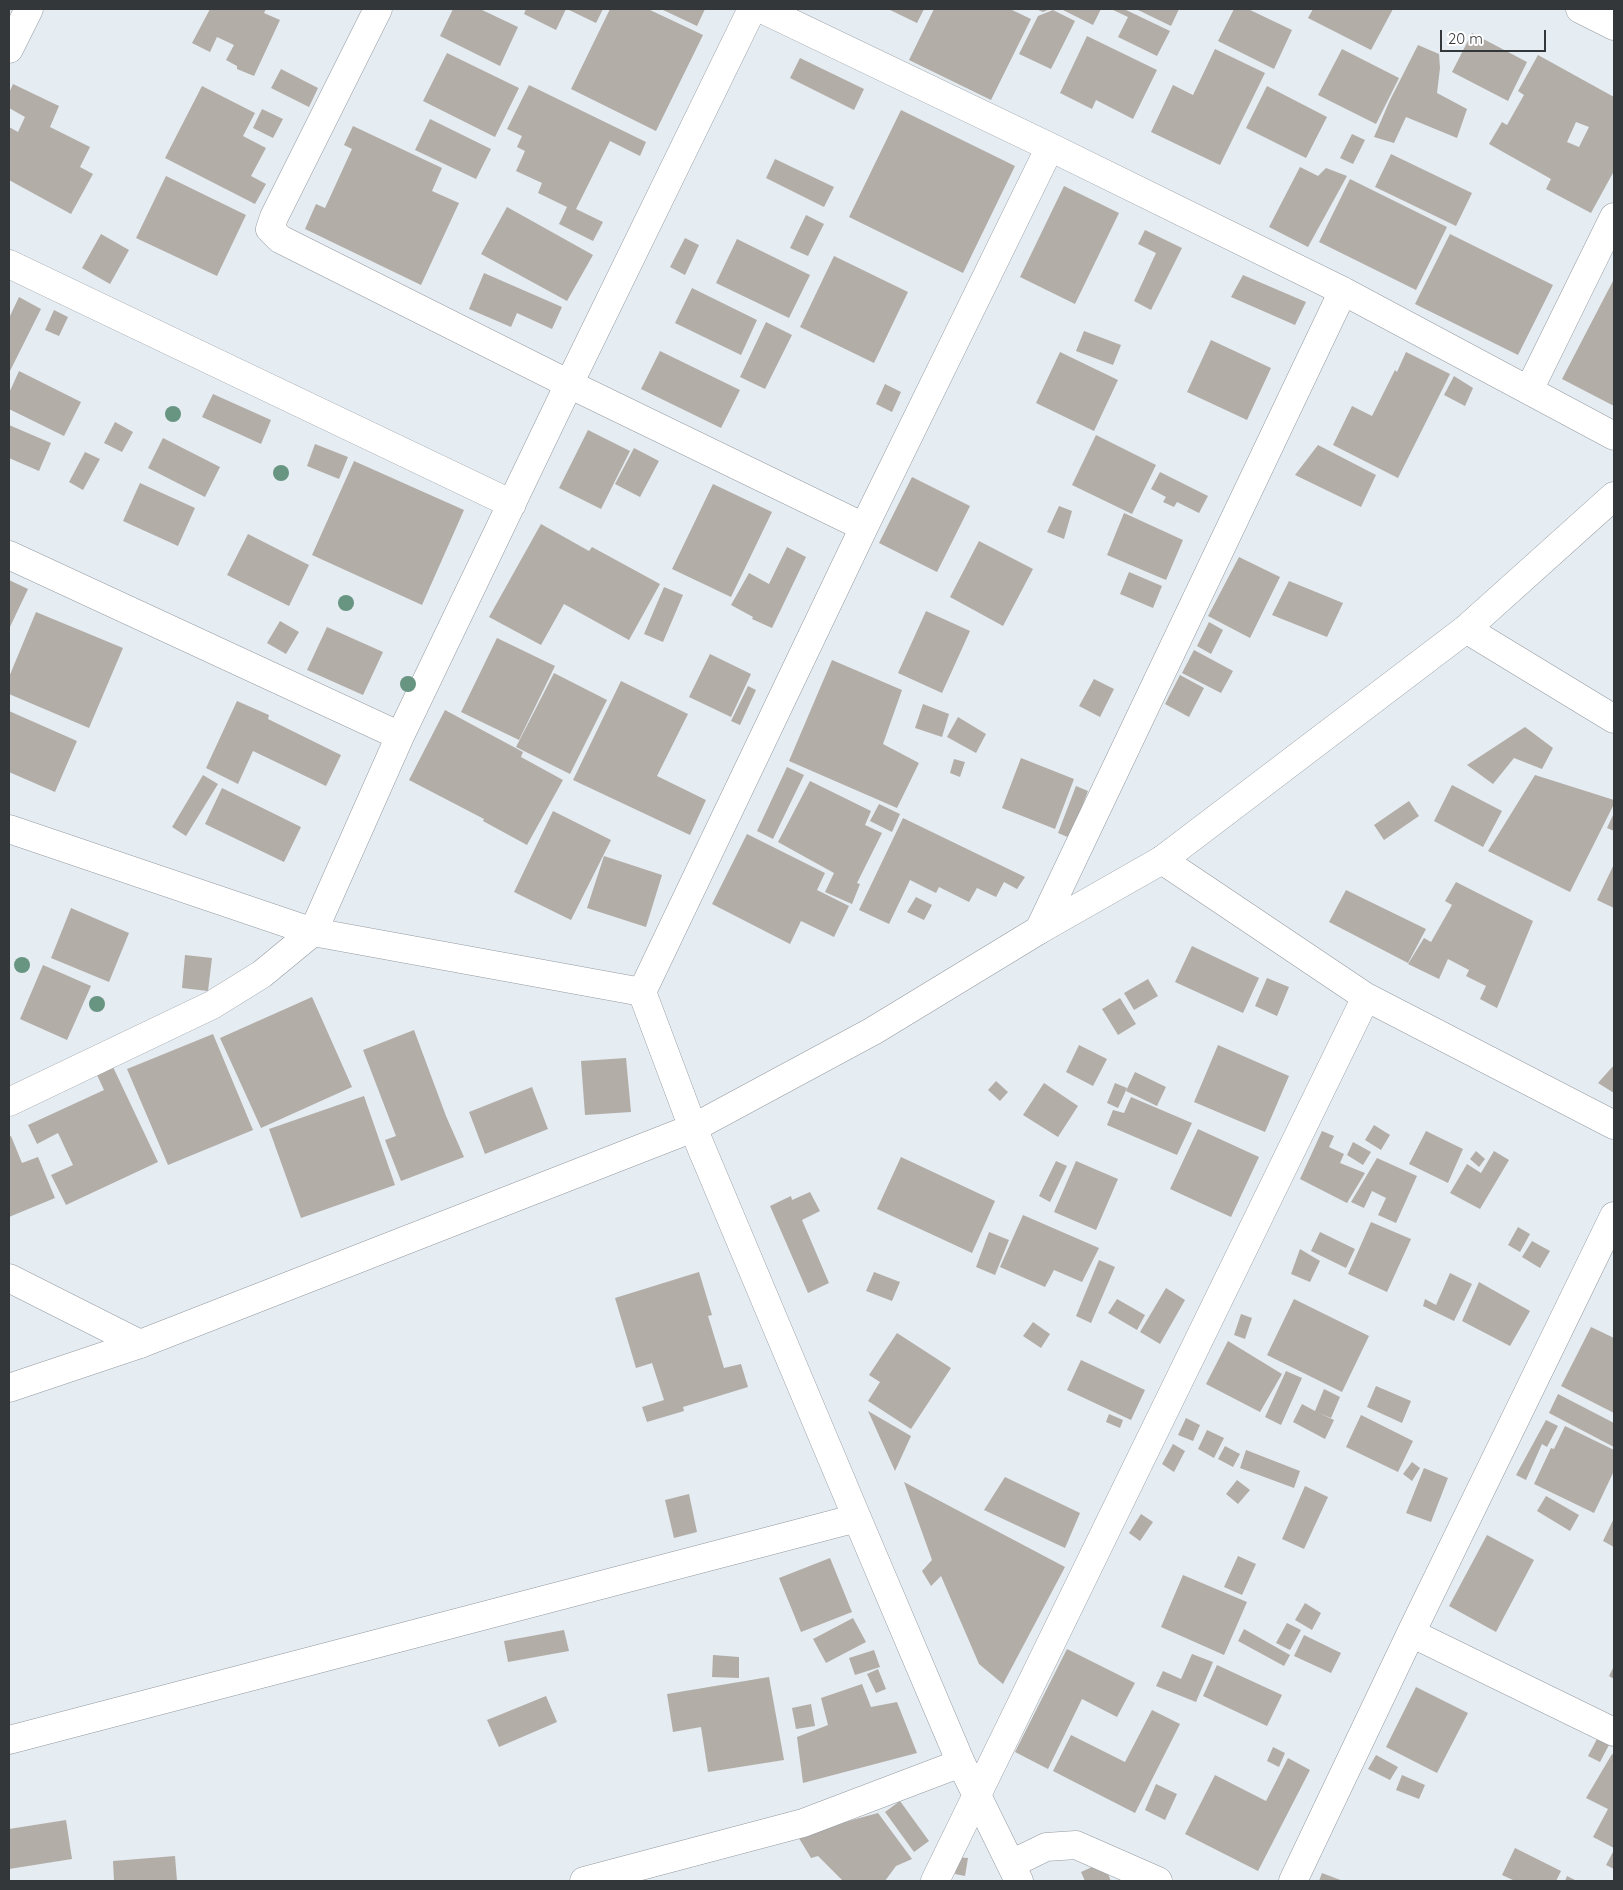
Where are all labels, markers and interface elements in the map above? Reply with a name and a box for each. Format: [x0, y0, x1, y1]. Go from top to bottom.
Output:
scale bar [1443, 20, 1549, 52]
text: 20 m [1448, 29, 1483, 48]

